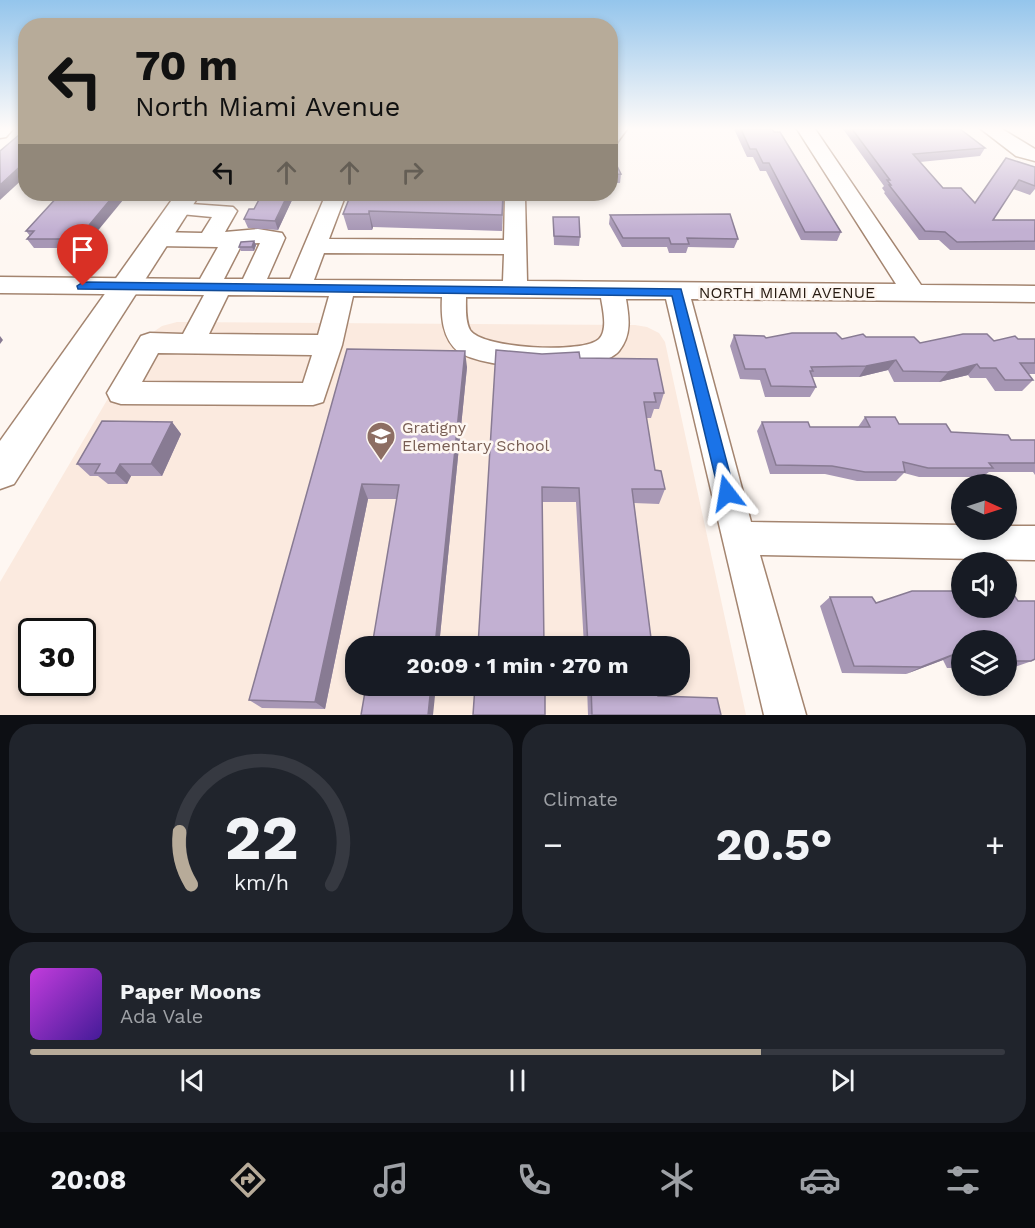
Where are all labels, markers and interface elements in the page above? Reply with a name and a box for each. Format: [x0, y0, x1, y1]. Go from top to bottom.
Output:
text: 70 m [135, 41, 238, 90]
icon: left [36, 42, 114, 120]
text: North Miami Avenue [135, 91, 400, 123]
icon: left [207, 156, 240, 189]
icon: ahead [270, 156, 303, 189]
icon: ahead [333, 156, 366, 189]
icon: right [396, 156, 429, 189]
pin [57, 224, 108, 286]
icon: arrive [66, 233, 99, 266]
street label: NORTH MIAMI AVENUE [699, 283, 875, 302]
place label: Gratigny Elementary School [402, 418, 550, 455]
school or university icon: Gratigny Elementary School [365, 420, 397, 462]
position arrow [695, 461, 759, 525]
north arrow [951, 474, 1017, 540]
map controls [951, 474, 1017, 696]
button: sound [951, 552, 1017, 618]
speed limit sign: 30 [18, 618, 96, 696]
button: layers [951, 630, 1017, 696]
text: 20:09 · 1 min · 270 m [407, 653, 628, 678]
text: Climate [543, 787, 618, 811]
text: 22 [224, 801, 298, 874]
text: 20.5° [716, 818, 832, 871]
text: − [543, 825, 563, 864]
text: + [985, 825, 1005, 864]
text: km/h [233, 871, 289, 896]
text: Paper Moons [120, 979, 261, 1004]
text: Ada Vale [120, 1004, 203, 1028]
icon: previous [176, 1064, 209, 1097]
icon: pause [501, 1064, 534, 1097]
icon: next [826, 1064, 859, 1097]
icon: directions [227, 1159, 269, 1201]
icon: music [370, 1159, 412, 1201]
icon: phone [513, 1159, 555, 1201]
icon: climate [656, 1159, 698, 1201]
icon: car [799, 1159, 841, 1201]
icon: filters [942, 1159, 984, 1201]
text: 20:08 [51, 1164, 126, 1196]

